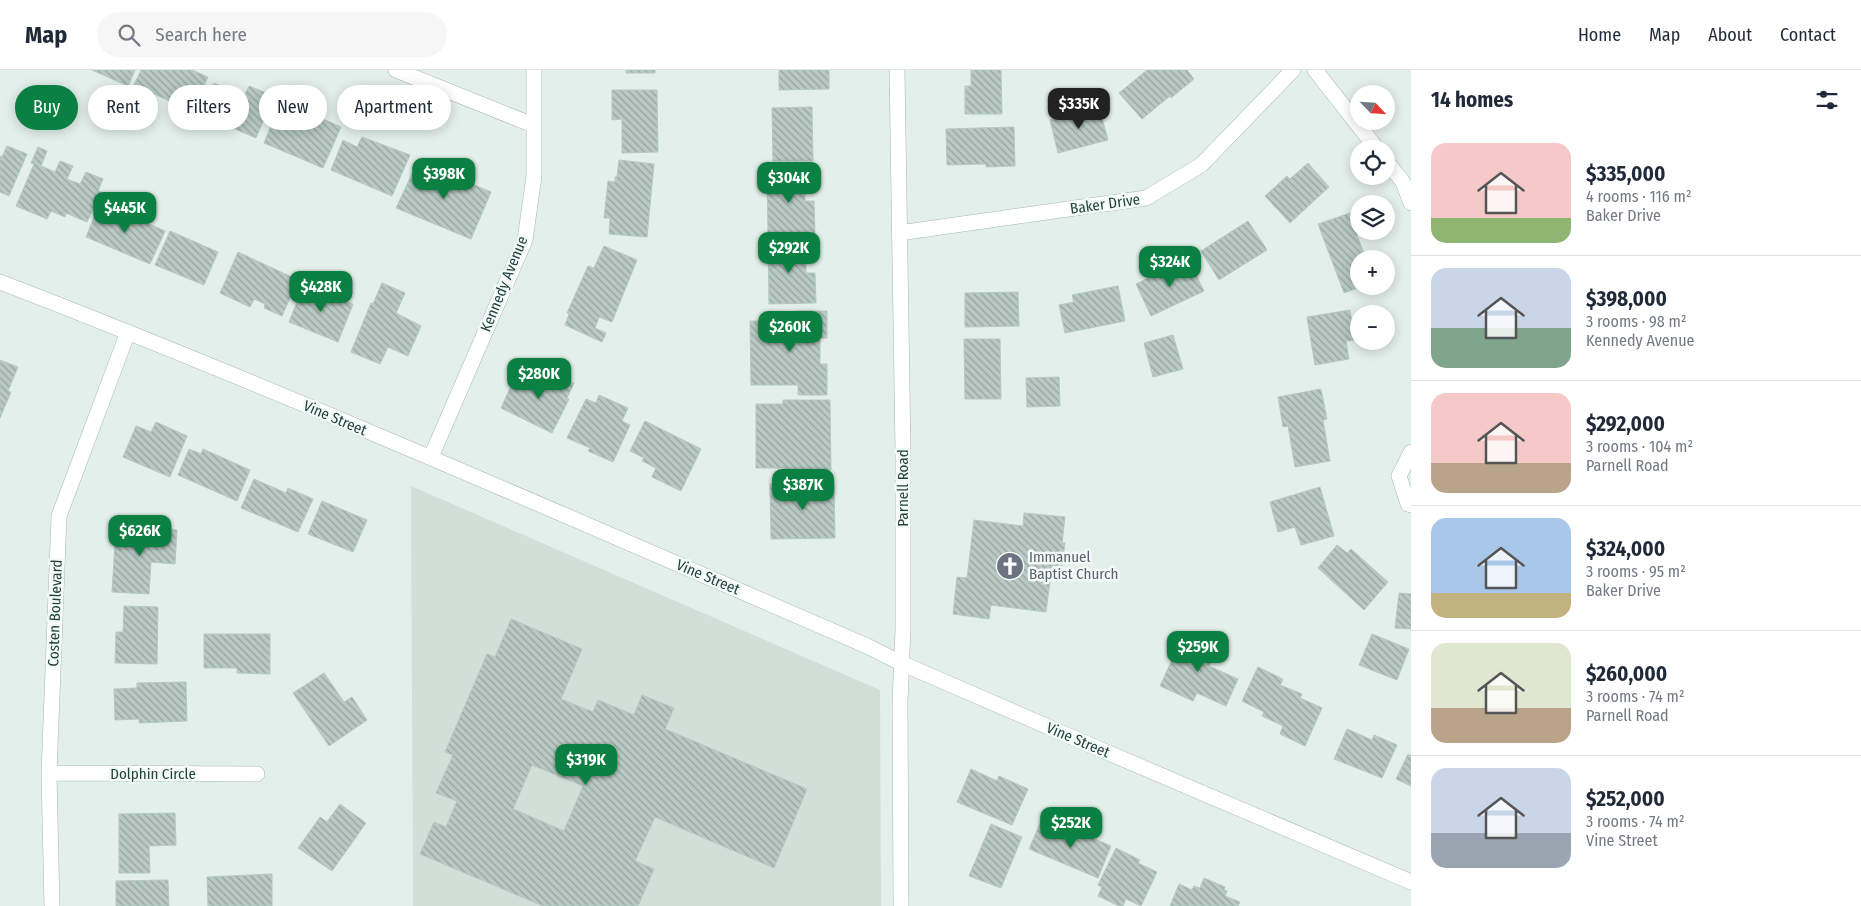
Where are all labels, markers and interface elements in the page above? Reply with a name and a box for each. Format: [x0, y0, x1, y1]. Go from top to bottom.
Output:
search box [97, 12, 447, 57]
text: Map [25, 21, 67, 49]
icon: search [115, 21, 143, 49]
text: Search here [155, 23, 247, 46]
text: Home [1578, 24, 1621, 46]
text: Map [1649, 24, 1680, 46]
text: About [1708, 24, 1752, 46]
text: Contact [1780, 24, 1836, 46]
chip: Buy [15, 85, 78, 130]
chip: Rent [88, 85, 158, 130]
chip: Filters [168, 85, 249, 130]
chip: New [259, 85, 327, 130]
chip: Apartment [337, 85, 451, 130]
north arrow [1350, 85, 1395, 130]
map controls [1350, 85, 1395, 350]
icon: filters [1813, 86, 1841, 114]
text: 14 homes [1431, 87, 1513, 113]
pin: $335K [1044, 88, 1114, 130]
text: $335K [1059, 94, 1099, 113]
button: locate [1350, 140, 1395, 185]
pin: $398K [409, 158, 479, 200]
text: $335,000 [1586, 161, 1666, 187]
pin: $304K [754, 162, 824, 204]
icon: home [1471, 163, 1531, 223]
text: $398K [423, 164, 465, 183]
text: $304K [768, 168, 810, 187]
text: 4 rooms · 116 m² [1586, 187, 1692, 206]
street label: Baker Drive [1069, 190, 1141, 218]
pin: $445K [90, 191, 160, 234]
button: layers [1350, 195, 1395, 240]
text: $445K [104, 198, 146, 217]
text: Baker Drive [1586, 206, 1661, 225]
pin: $292K [754, 232, 824, 274]
street label: Kennedy Avenue [477, 233, 531, 335]
text: $292K [769, 238, 809, 257]
pin: $324K [1135, 246, 1205, 288]
button: + [1350, 250, 1395, 295]
text: $324K [1150, 252, 1190, 271]
pin: $428K [286, 270, 356, 313]
text: $428K [300, 277, 342, 296]
text: $398,000 [1586, 286, 1667, 312]
icon: home [1471, 288, 1531, 348]
button: − [1350, 305, 1395, 350]
pin: $260K [755, 310, 825, 353]
text: 3 rooms · 98 m² [1586, 312, 1687, 331]
text: $260K [769, 317, 811, 336]
text: Kennedy Avenue [1586, 331, 1694, 350]
pin: $280K [504, 358, 574, 400]
text: $280K [518, 364, 560, 383]
street label: Vine Street [301, 397, 370, 439]
text: $292,000 [1586, 411, 1665, 437]
icon: home [1471, 413, 1531, 473]
text: 3 rooms · 104 m² [1586, 437, 1693, 456]
street label: Parnell Road [894, 449, 912, 527]
text: Parnell Road [1586, 456, 1669, 475]
pin: $387K [768, 468, 838, 511]
text: $387K [783, 475, 823, 494]
pin: $626K [105, 514, 175, 557]
text: $626K [119, 521, 161, 540]
text: $324,000 [1586, 536, 1665, 562]
icon: home [1471, 538, 1531, 598]
place label: Immanuel Baptist Church [1029, 548, 1118, 583]
church icon: Immanuel Baptist Church [995, 551, 1025, 581]
street label: Vine Street [674, 556, 743, 598]
street label: Costen Boulevard [44, 559, 66, 667]
text: 3 rooms · 95 m² [1586, 562, 1686, 581]
text: Baker Drive [1586, 581, 1661, 600]
pin: $259K [1163, 630, 1233, 673]
text: $259K [1178, 637, 1218, 656]
text: $260,000 [1586, 661, 1667, 687]
icon: home [1471, 663, 1531, 723]
text: 3 rooms · 74 m² [1586, 687, 1684, 706]
text: Parnell Road [1586, 706, 1669, 725]
street label: Vine Street [1044, 719, 1113, 761]
pin: $319K [551, 744, 621, 786]
text: $319K [566, 750, 606, 769]
street label: Dolphin Circle [110, 765, 196, 783]
text: $252,000 [1586, 786, 1665, 812]
icon: home [1471, 788, 1531, 848]
pin: $252K [1036, 806, 1106, 849]
text: 3 rooms · 74 m² [1586, 812, 1684, 831]
text: $252K [1051, 813, 1091, 832]
text: Vine Street [1586, 831, 1658, 850]

